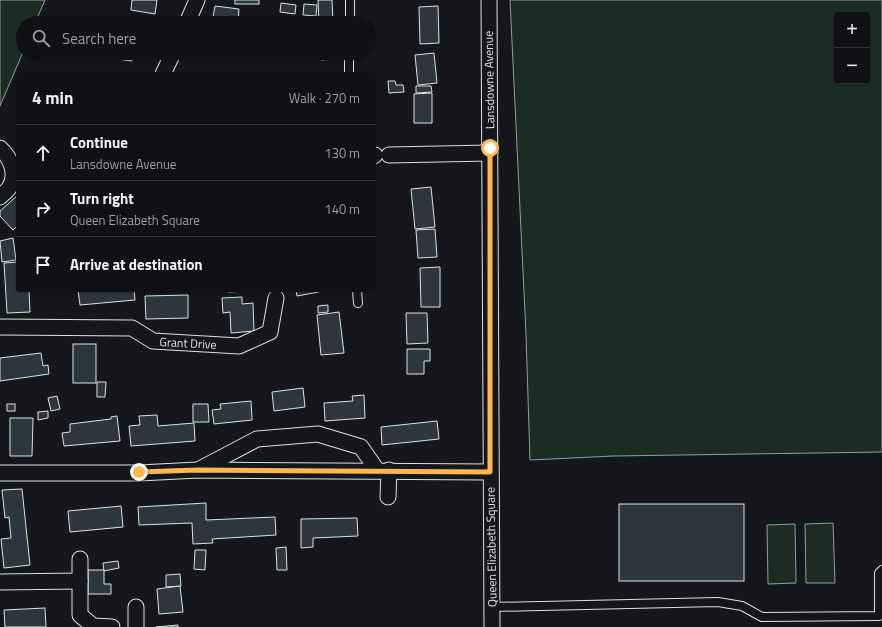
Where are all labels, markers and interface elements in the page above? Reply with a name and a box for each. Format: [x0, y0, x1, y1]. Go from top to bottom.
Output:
map controls [834, 12, 870, 84]
button: + [834, 12, 870, 48]
search box [16, 16, 376, 60]
icon: search [30, 27, 52, 49]
text: Search here [62, 27, 136, 50]
street label: Lansdowne Avenue [479, 31, 499, 129]
button: − [834, 48, 870, 84]
text: 4 min [32, 85, 73, 111]
text: Walk · 270 m [289, 88, 360, 108]
text: Continue [70, 131, 128, 154]
route start [481, 139, 499, 157]
icon: ahead [32, 142, 54, 164]
text: 130 m [324, 143, 360, 163]
text: Lansdowne Avenue [70, 154, 176, 174]
text: Turn right [70, 187, 134, 210]
icon: right [32, 198, 54, 220]
text: 140 m [324, 199, 360, 219]
text: Queen Elizabeth Square [70, 210, 200, 230]
text: Arrive at destination [70, 253, 203, 276]
icon: arrive [32, 254, 54, 276]
street label: Grant Drive [159, 332, 217, 354]
route end [130, 463, 148, 481]
street label: Queen Elizabeth Square [480, 487, 502, 607]

